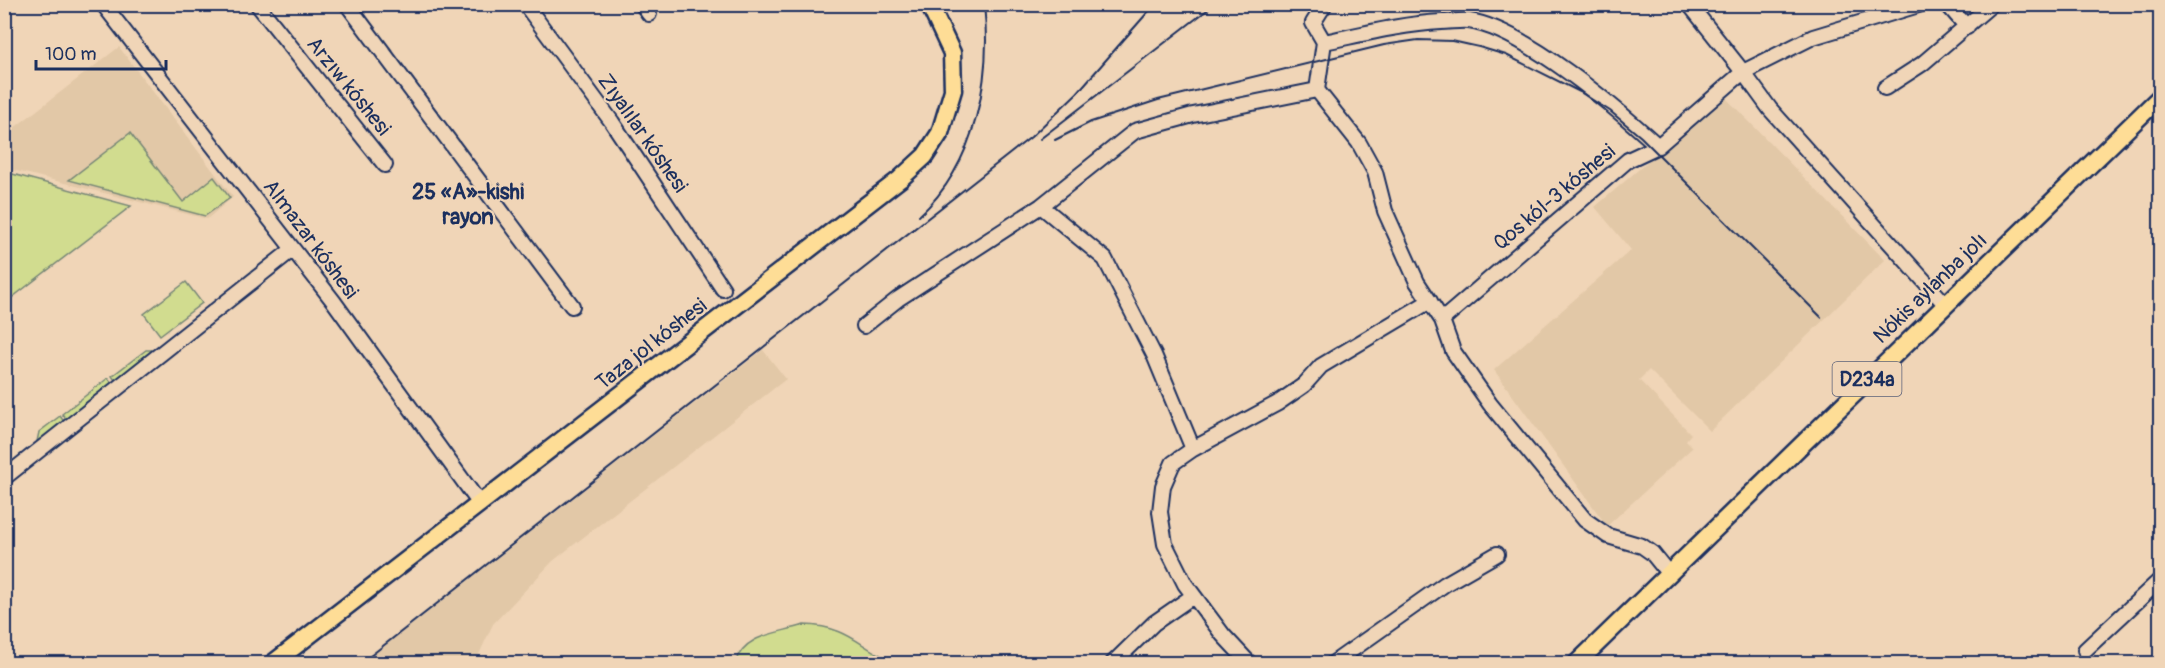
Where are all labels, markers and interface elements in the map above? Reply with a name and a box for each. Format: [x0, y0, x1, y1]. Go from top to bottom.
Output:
street label: Arzıw kóshesi [301, 31, 397, 141]
scale bar [36, 33, 166, 71]
text: 100 m [45, 43, 97, 66]
street label: Zıyalılar kóshesi [592, 69, 694, 198]
street label: Qos kól-3 kóshesi [1488, 138, 1621, 256]
street label: Almazar kóshesi [257, 174, 364, 305]
district label: 25 «A»-kishi rayon [412, 178, 524, 231]
street label: Nókis aylanba jolı [1868, 227, 1993, 350]
street label: Taza jol kóshesi [590, 292, 713, 396]
road number: D234a [1832, 362, 1902, 396]

